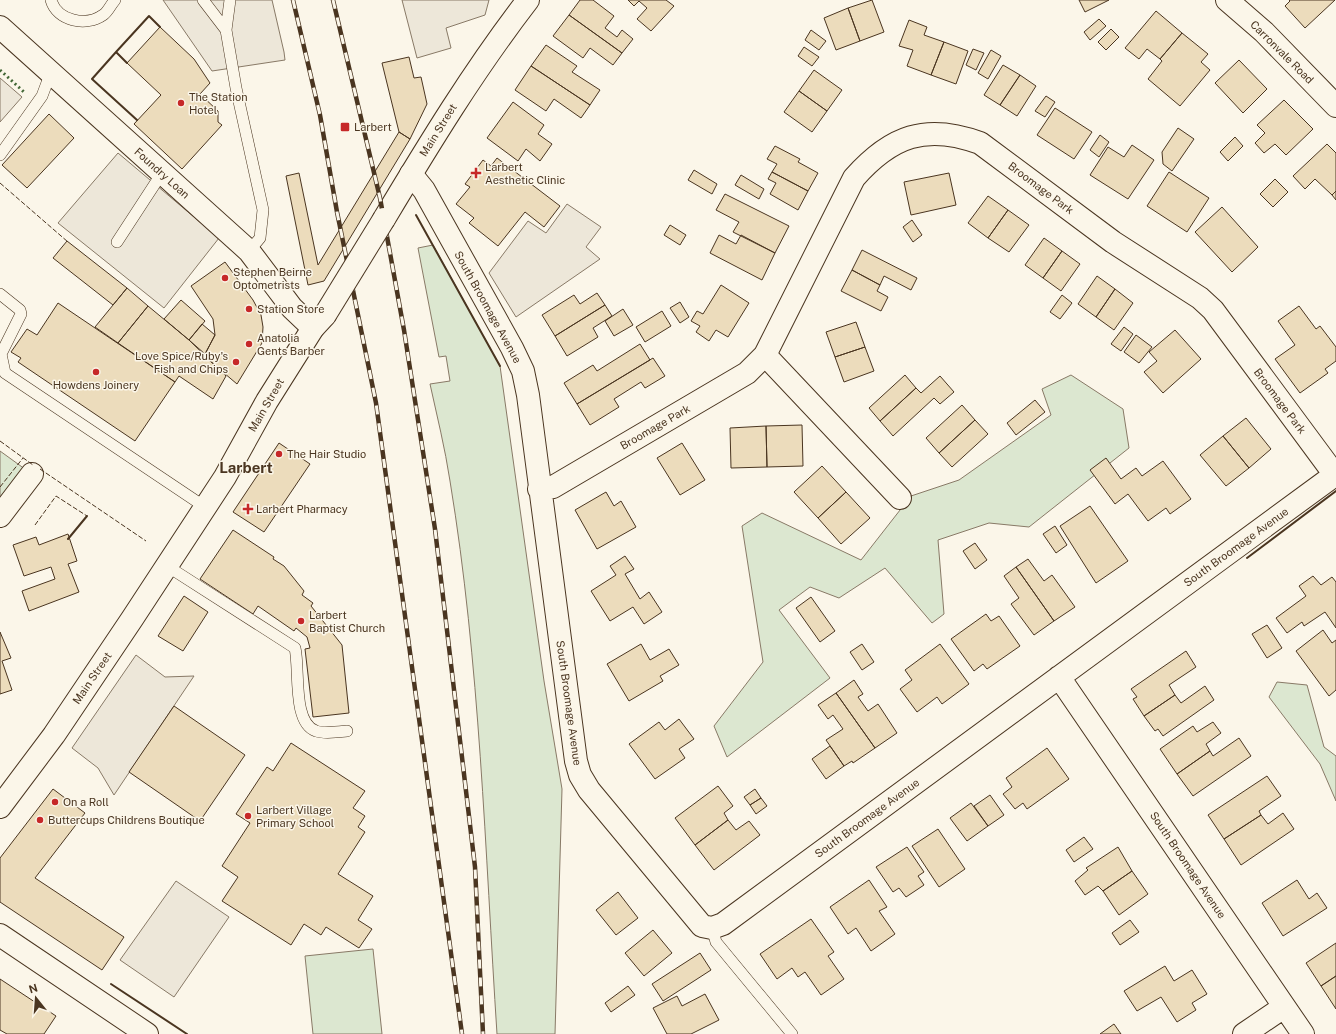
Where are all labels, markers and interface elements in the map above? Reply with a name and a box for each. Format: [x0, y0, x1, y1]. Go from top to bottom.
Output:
street label: Carronvale Road [1248, 18, 1316, 86]
place label: The Station Hotel [189, 91, 248, 116]
marker: The Station Hotel [176, 98, 186, 108]
street label: Main Street [417, 101, 459, 159]
marker: Larbert [339, 121, 351, 133]
place label: Larbert [354, 121, 392, 133]
street label: Foundry Loan [132, 145, 192, 201]
street label: Broomage Park [1006, 160, 1076, 216]
place label: Larbert Aesthetic Clinic [485, 161, 565, 186]
marker: Larbert Aesthetic Clinic [470, 167, 482, 179]
street label: South Broomage Avenue [452, 249, 524, 365]
place label: Stephen Beirne Optometrists [233, 266, 312, 291]
marker: Stephen Beirne Optometrists [220, 273, 230, 283]
place label: Station Store [257, 303, 324, 315]
marker: Station Store [244, 304, 254, 314]
place label: Anatolia Gents Barber [257, 332, 325, 357]
marker: Anatolia Gents Barber [244, 339, 254, 349]
place label: Love Spice/Ruby's Fish and Chips [135, 350, 228, 375]
marker: Love Spice/Ruby's Fish and Chips [231, 357, 241, 367]
street label: Broomage Park [1252, 366, 1308, 436]
marker: Howdens Joinery [91, 367, 101, 377]
street label: Main Street [246, 376, 286, 434]
place label: Howdens Joinery [53, 379, 139, 391]
street label: Broomage Park [618, 402, 692, 452]
place label: The Hair Studio [287, 448, 366, 460]
marker: The Hair Studio [274, 449, 284, 459]
district label: Larbert [219, 459, 273, 476]
place label: Larbert Pharmacy [256, 503, 348, 515]
marker: Larbert Pharmacy [243, 504, 253, 514]
street label: South Broomage Avenue [1181, 505, 1291, 589]
place label: Larbert Baptist Church [309, 609, 385, 634]
marker: Larbert Baptist Church [296, 616, 306, 626]
street label: South Broomage Avenue [554, 640, 584, 766]
street label: Main Street [70, 650, 114, 706]
street label: South Broomage Avenue [812, 776, 922, 860]
place label: On a Roll [63, 796, 109, 808]
marker: On a Roll [50, 797, 60, 807]
place label: Larbert Village Primary School [256, 804, 334, 829]
street label: South Broomage Avenue [1148, 809, 1228, 921]
marker: Larbert Village Primary School [243, 811, 253, 821]
place label: Buttercups Childrens Boutique [48, 814, 205, 826]
marker: Buttercups Childrens Boutique [35, 815, 45, 825]
north arrow [16, 978, 56, 1018]
text: N [27, 981, 39, 995]

